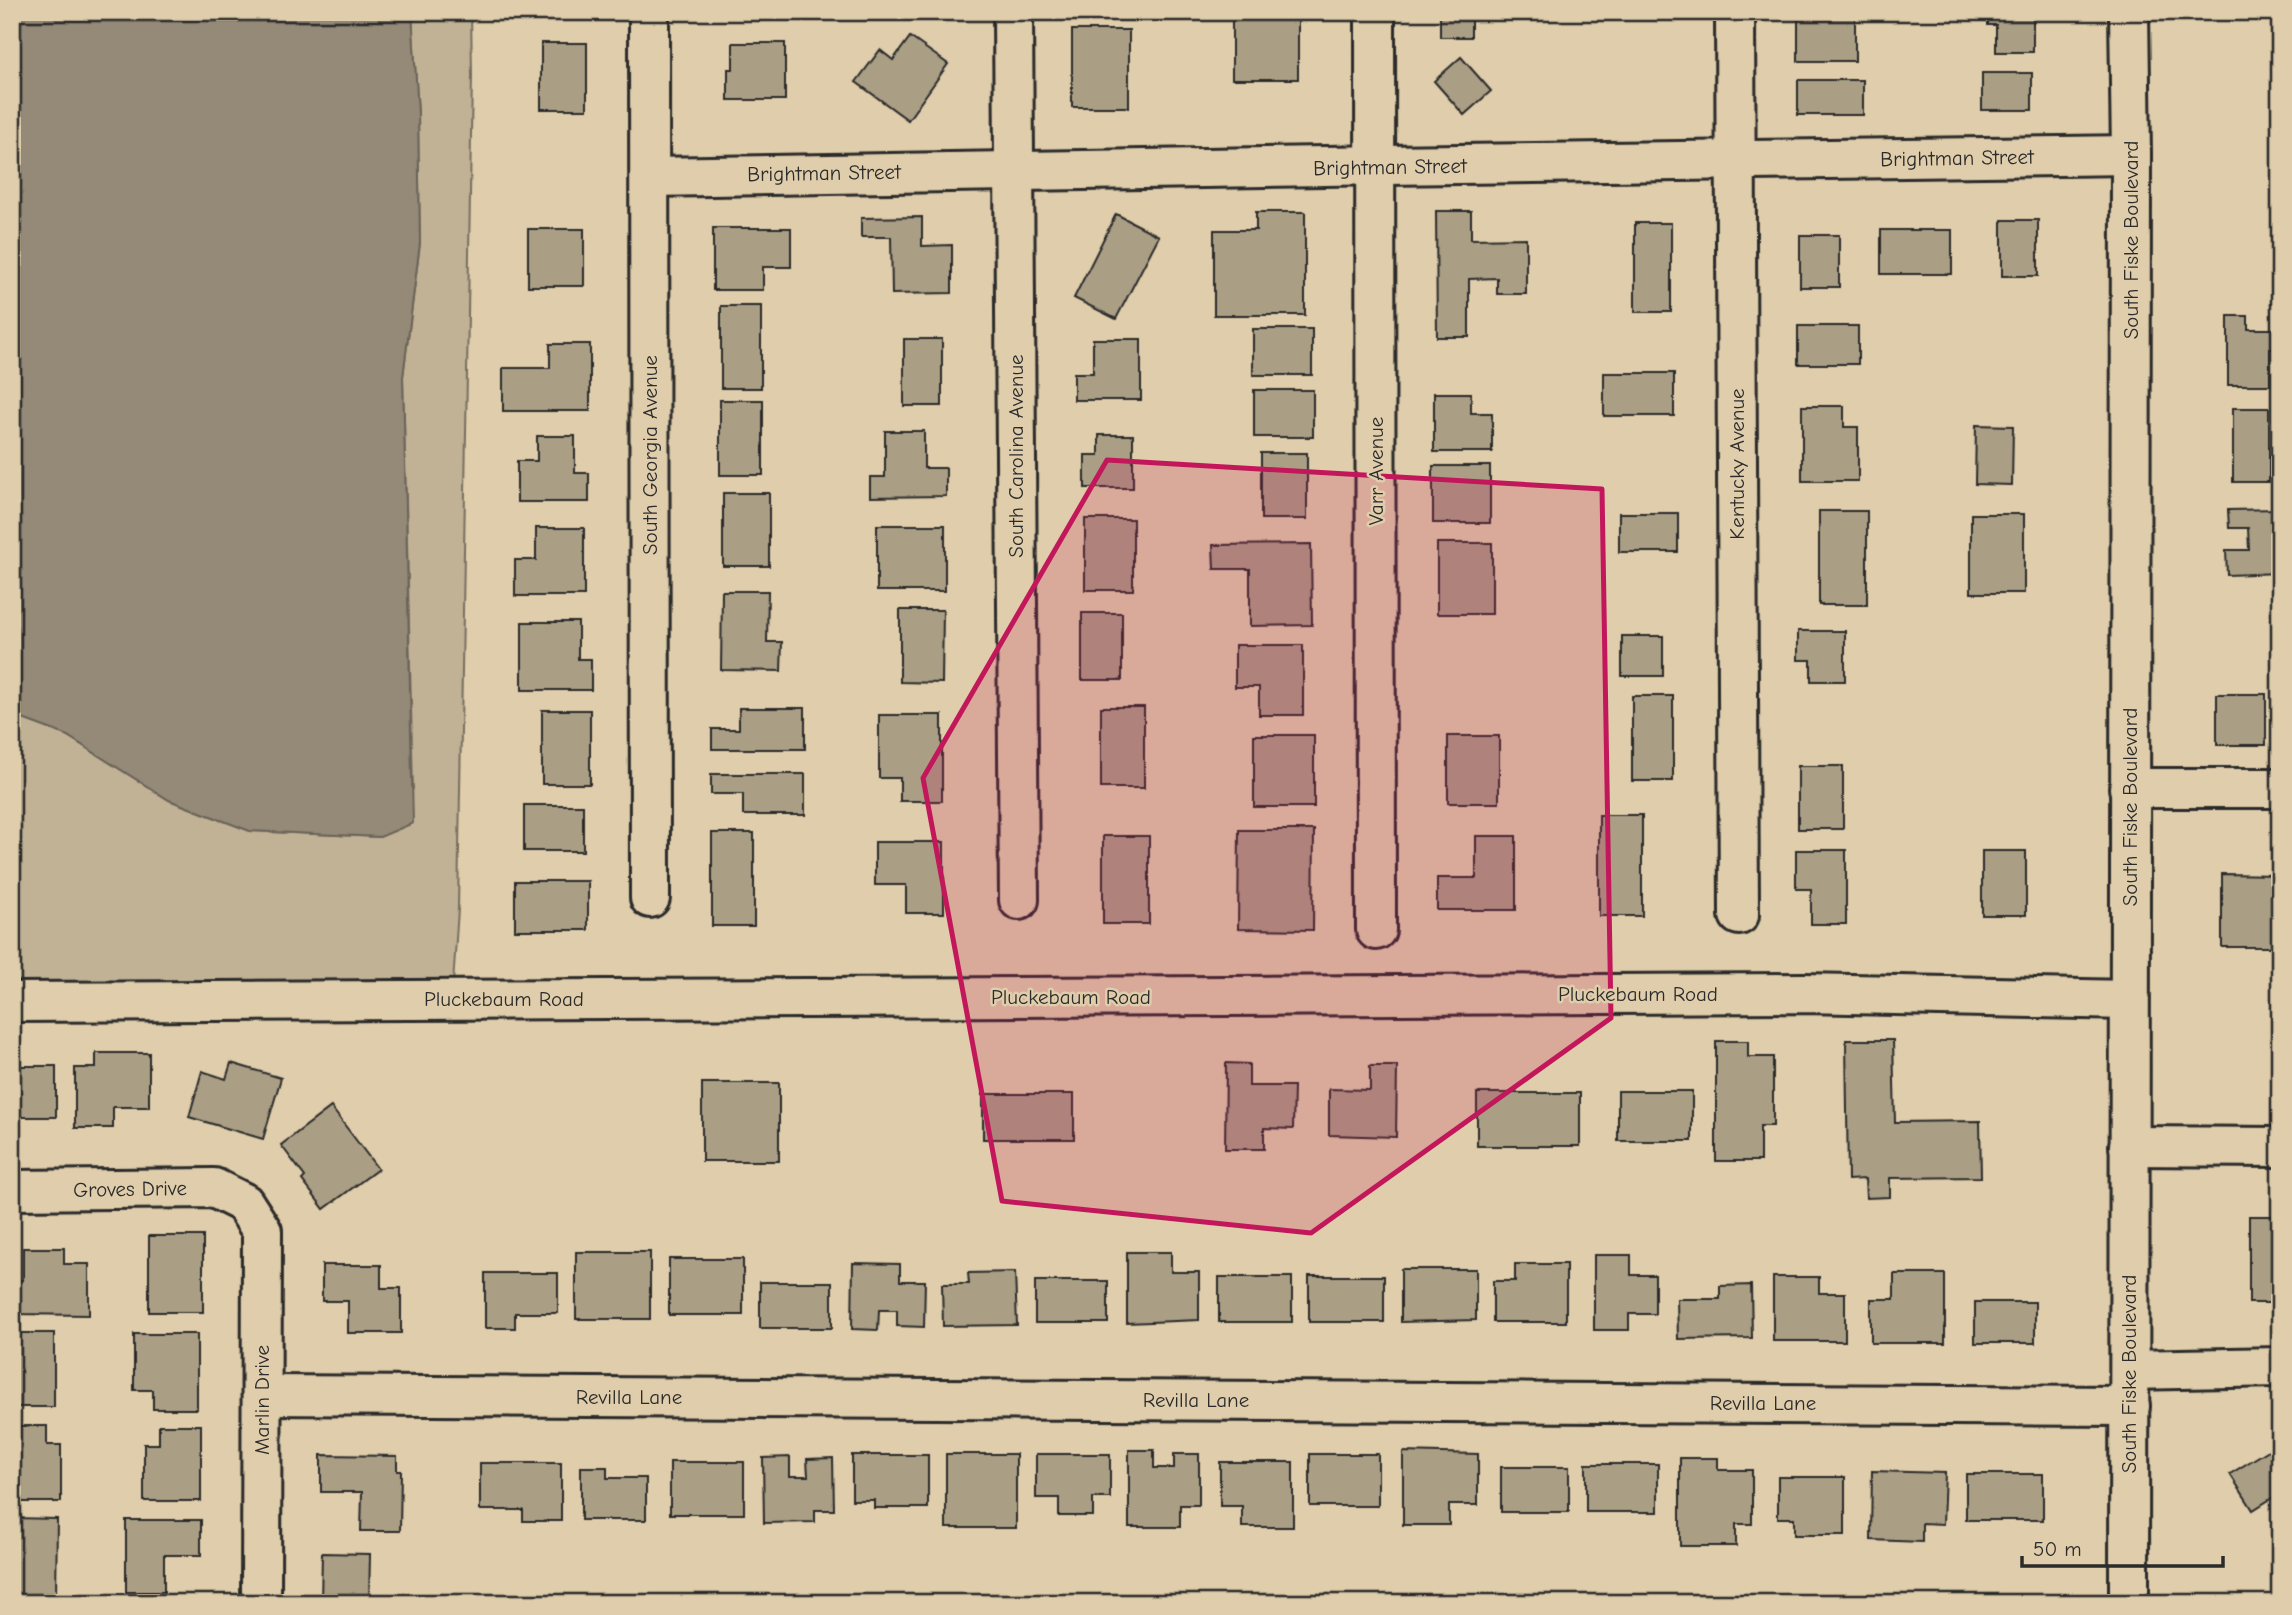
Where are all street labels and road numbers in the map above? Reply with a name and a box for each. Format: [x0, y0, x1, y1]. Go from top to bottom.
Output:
street label: South Fiske Boulevard [2119, 141, 2143, 339]
street label: Brightman Street [1880, 145, 2035, 171]
street label: Brightman Street [1313, 154, 1468, 180]
street label: Brightman Street [747, 160, 902, 186]
street label: South Carolina Avenue [1004, 354, 1028, 558]
street label: South Georgia Avenue [638, 355, 662, 555]
street label: Kentucky Avenue [1725, 388, 1749, 540]
street label: Varr Avenue [1364, 417, 1388, 525]
street label: South Fiske Boulevard [2118, 708, 2142, 906]
street label: Pluckebaum Road [1558, 982, 1718, 1006]
street label: Pluckebaum Road [991, 985, 1151, 1009]
street label: Pluckebaum Road [424, 987, 584, 1011]
street label: Groves Drive [73, 1176, 187, 1202]
street label: South Fiske Boulevard [2117, 1275, 2141, 1473]
street label: Marlin Drive [250, 1345, 274, 1455]
street label: Revilla Lane [576, 1385, 682, 1409]
street label: Revilla Lane [1143, 1388, 1249, 1412]
street label: Revilla Lane [1710, 1391, 1816, 1415]

